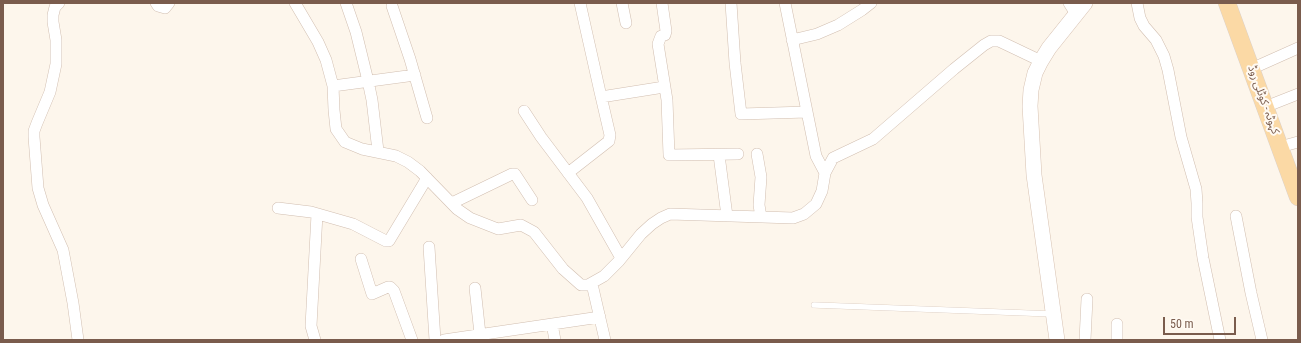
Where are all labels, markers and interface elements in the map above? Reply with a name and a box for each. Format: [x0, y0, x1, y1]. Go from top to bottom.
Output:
street label: کہوٹہ - کوٹلی روڈ [1244, 64, 1282, 136]
scale bar [1165, 309, 1238, 335]
text: 50 m [1170, 317, 1194, 331]

